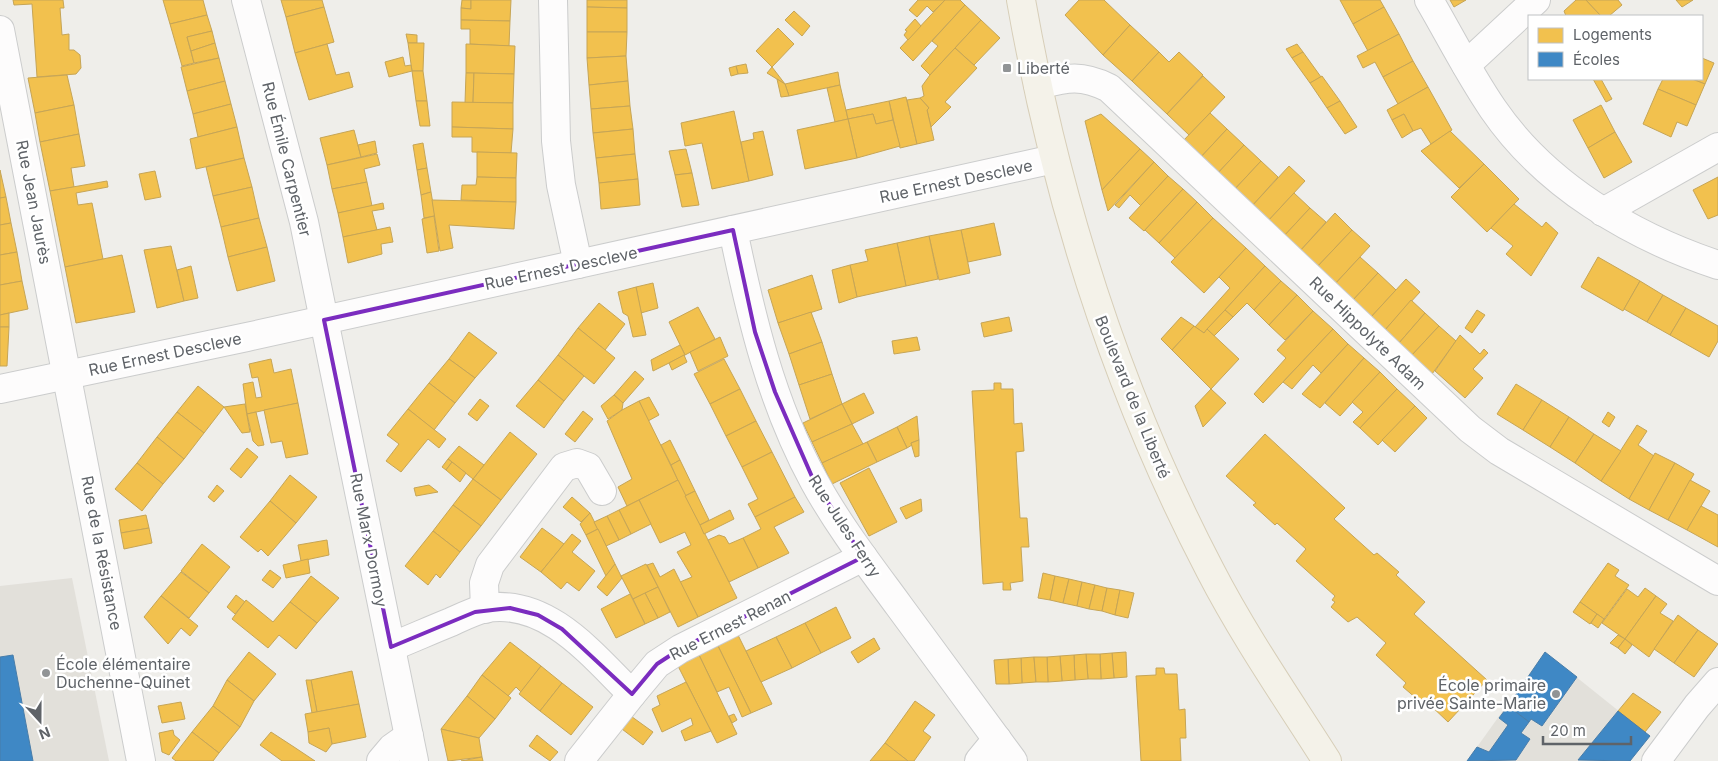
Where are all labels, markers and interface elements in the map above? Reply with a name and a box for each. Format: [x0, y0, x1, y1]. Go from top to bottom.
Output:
legend [1528, 15, 1703, 80]
text: Logements [1573, 25, 1652, 44]
text: Écoles [1573, 50, 1620, 69]
place label: Liberté [1017, 58, 1070, 78]
marker: Liberté [1001, 62, 1013, 74]
street label: Rue Émile Carpentier [258, 80, 316, 238]
street label: Rue Jean Jaurès [12, 138, 56, 266]
street label: Rue Ernest Descleve [878, 155, 1034, 207]
street label: Rue Ernest Descleve [483, 242, 639, 294]
street label: Rue Hippolyte Adam [1305, 272, 1431, 394]
street label: Boulevard de la Liberté [1091, 313, 1175, 481]
street label: Rue Ernest Descleve [87, 328, 243, 380]
street label: Rue Marx Dormoy [346, 471, 392, 609]
street label: Rue Jules Ferry [804, 471, 886, 581]
street label: Rue de la Résistance [77, 474, 127, 632]
street label: Rue Ernest Renan [666, 586, 794, 664]
place label: École élémentaire Duchenne-Quinet [56, 654, 191, 692]
marker: École élémentaire Duchenne-Quinet [40, 667, 52, 679]
place label: École primaire privée Sainte-Marie [1397, 675, 1546, 713]
marker: École primaire privée Sainte-Marie [1550, 688, 1562, 700]
north arrow [15, 696, 65, 746]
scale bar [1543, 714, 1630, 746]
text: 20 m [1550, 721, 1586, 740]
text: N [37, 724, 53, 743]

